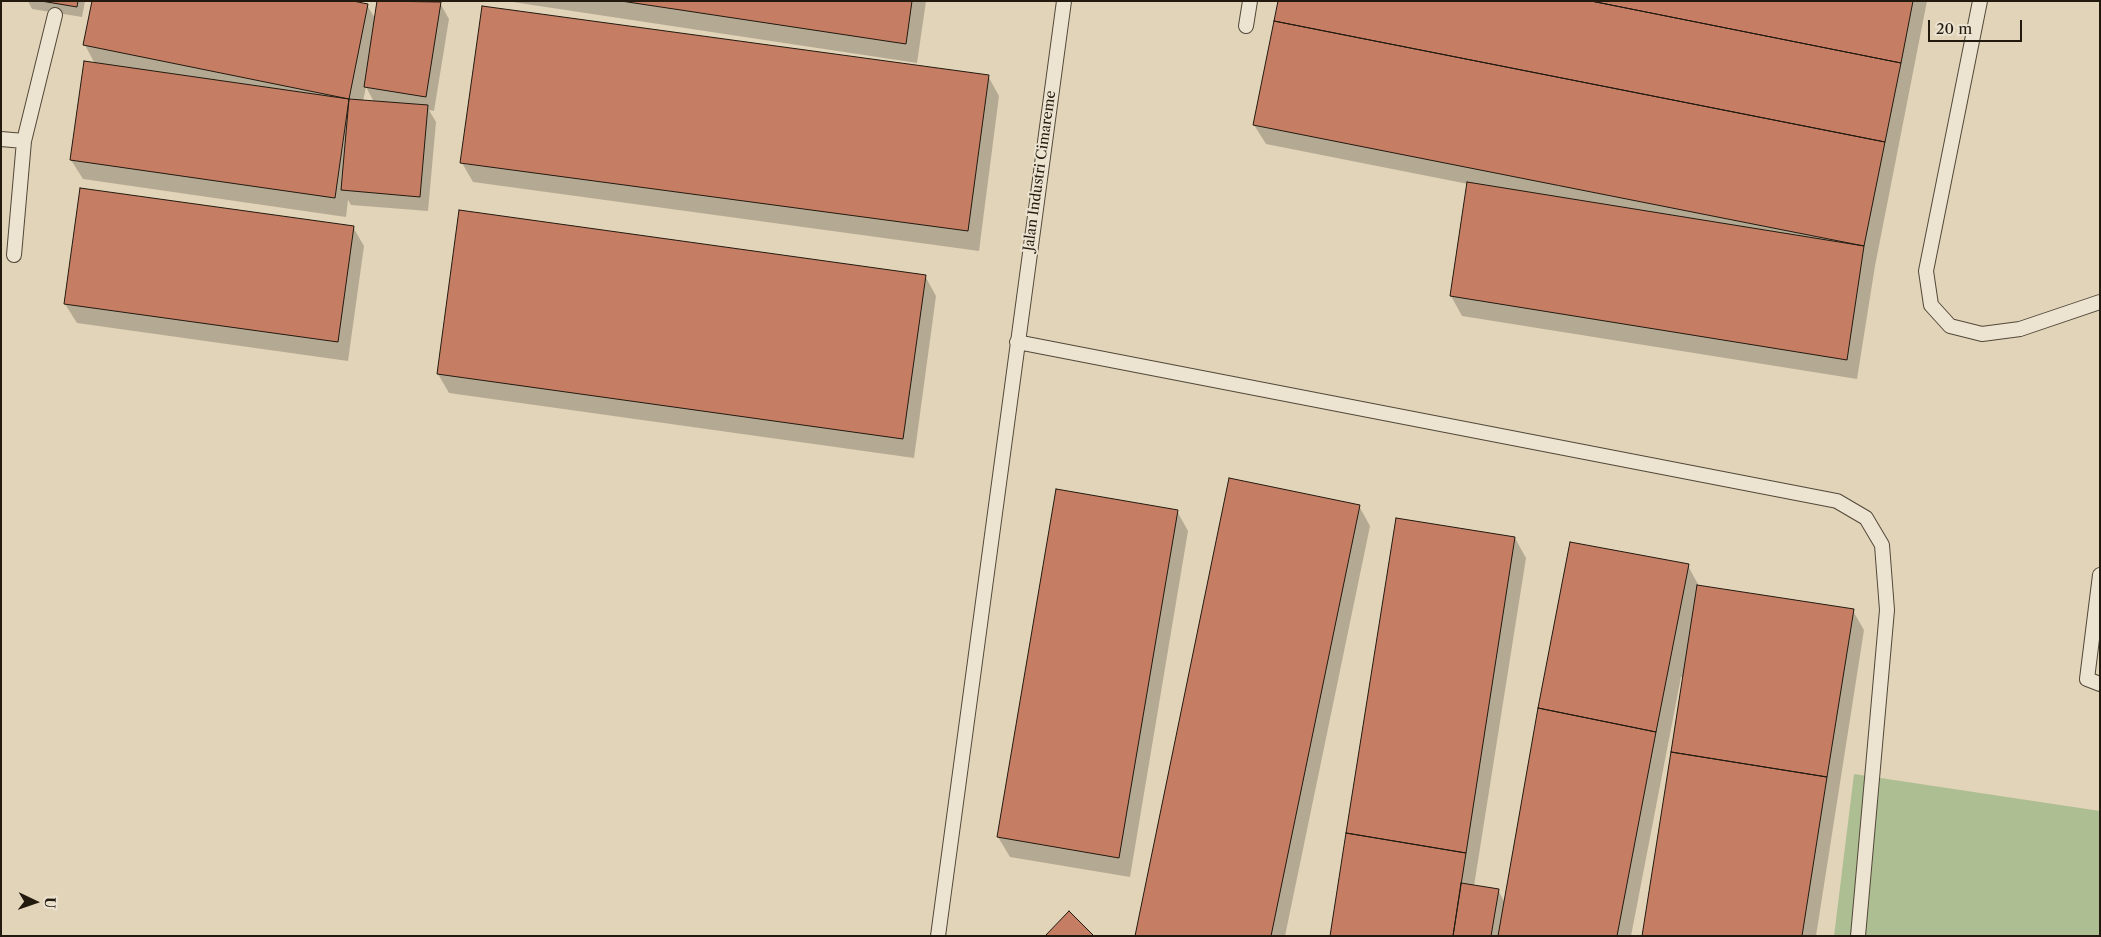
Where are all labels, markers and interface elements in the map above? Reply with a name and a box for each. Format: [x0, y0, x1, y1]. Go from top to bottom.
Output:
scale bar [1931, 10, 2025, 42]
text: 20 m [1936, 19, 1972, 38]
street label: Jalan Industri Cimareme [1020, 90, 1060, 252]
north arrow [10, 877, 60, 927]
text: U [41, 897, 59, 909]

